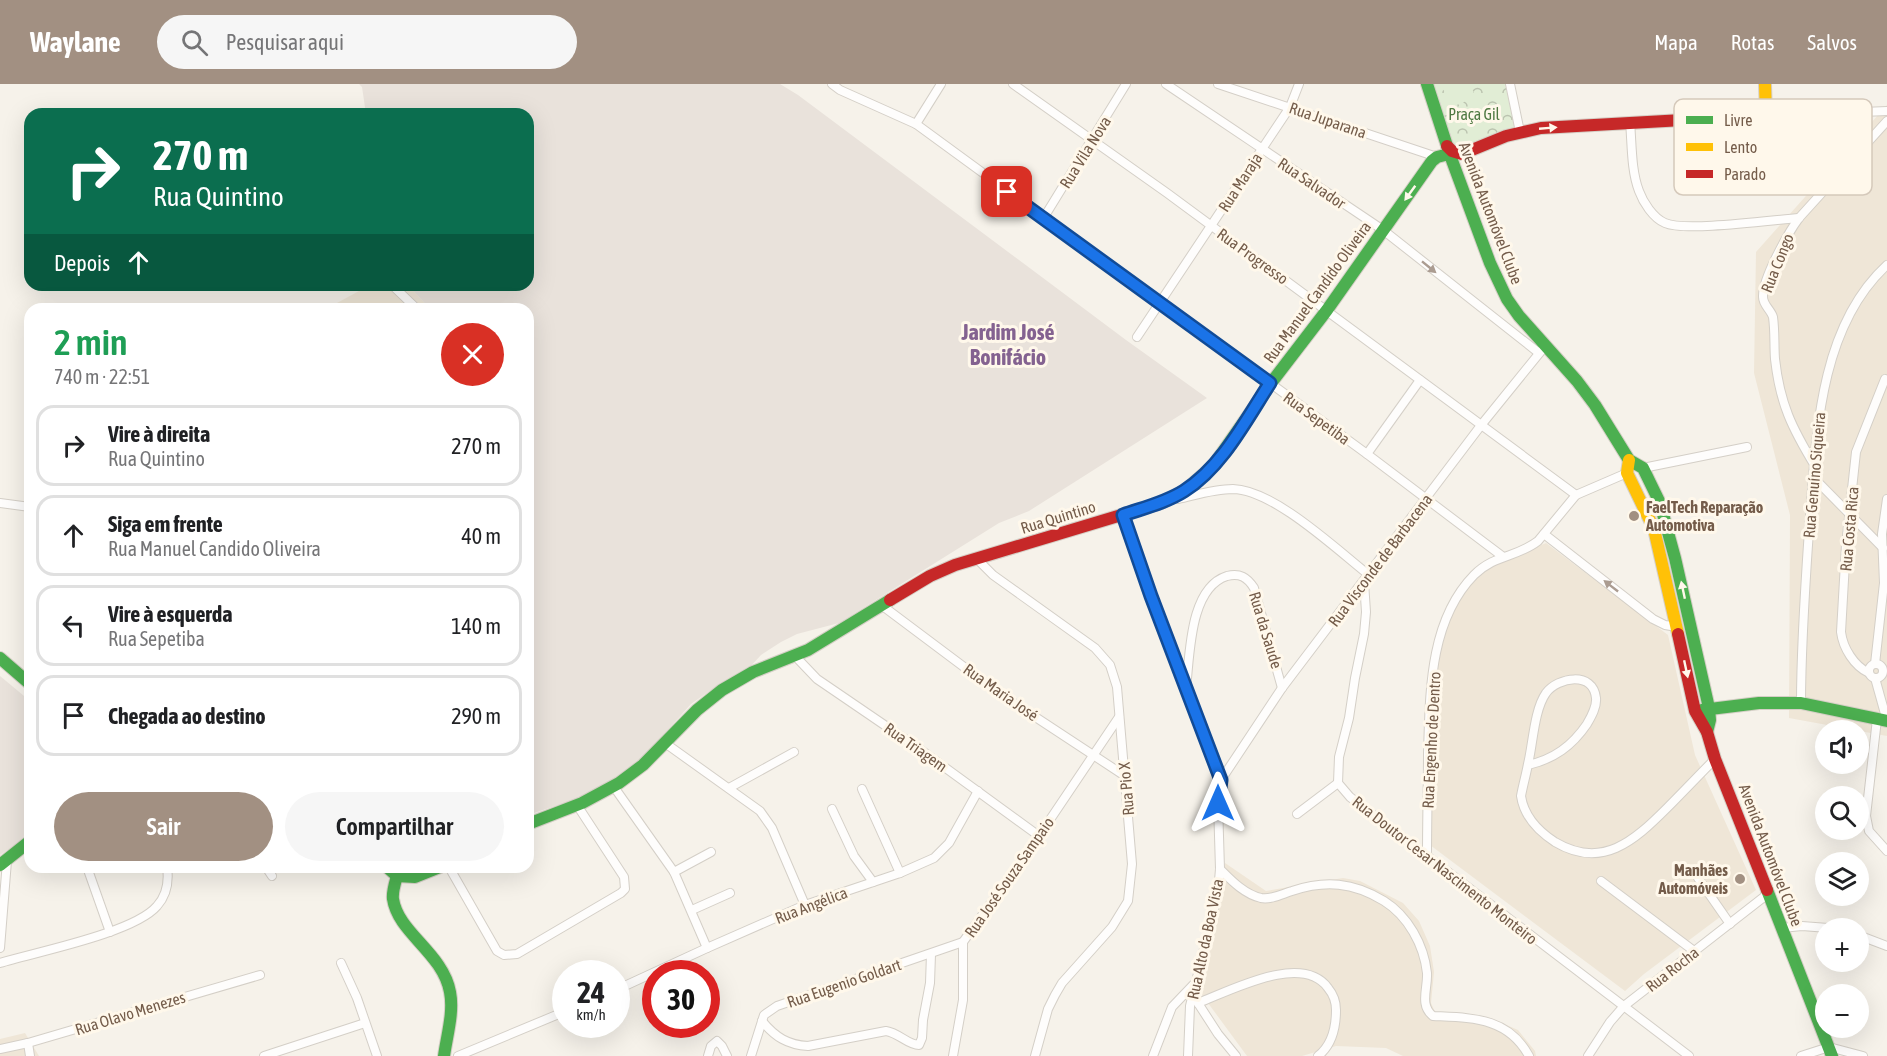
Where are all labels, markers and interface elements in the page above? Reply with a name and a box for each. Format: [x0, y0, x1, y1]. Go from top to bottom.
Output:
search box [157, 15, 577, 69]
text: Waylane [30, 26, 121, 58]
icon: search [178, 26, 211, 59]
text: Pesquisar aqui [226, 29, 344, 55]
text: Mapa [1654, 30, 1698, 54]
text: Rotas [1731, 30, 1774, 54]
text: Salvos [1807, 30, 1857, 54]
street label: Rua Juparana [1287, 98, 1369, 143]
legend [1674, 99, 1872, 195]
park label: Praça Gil [1448, 105, 1501, 124]
text: Livre [1724, 111, 1752, 129]
street label: Rua Vila Nova [1056, 113, 1114, 191]
one-way arrow [1539, 123, 1558, 133]
text: 270 m [153, 131, 248, 179]
icon: right [54, 132, 132, 210]
text: Lento [1724, 138, 1757, 156]
street label: Avenida Automóvel Clube [1456, 139, 1526, 287]
street label: Rua Maraja [1214, 149, 1266, 215]
street label: Rua Salvador [1275, 154, 1349, 212]
text: Parado [1724, 165, 1766, 183]
pin [981, 166, 1032, 217]
icon: arrive [990, 175, 1023, 208]
text: Rua Quintino [153, 181, 284, 212]
one-way arrow [1404, 185, 1416, 201]
street label: Rua Manuel Candido Oliveira [1260, 218, 1374, 366]
street label: Rua Progresso [1213, 224, 1292, 289]
street label: Rua Congo [1757, 231, 1798, 295]
icon: ahead [122, 246, 155, 279]
text: Depois [54, 250, 110, 276]
one-way arrow [1421, 260, 1436, 272]
district label: Jardim José Bonifácio [960, 319, 1055, 370]
text: 2 min [54, 321, 128, 363]
button: close [441, 323, 504, 386]
text: 740 m · 22:51 [54, 365, 150, 388]
street label: Rua Sepetiba [1280, 388, 1354, 449]
street label: Rua Genuíno Siqueira [1800, 411, 1829, 539]
text: Vire à direita [108, 421, 210, 447]
icon: right [57, 429, 90, 462]
text: 270 m [451, 433, 501, 459]
text: Rua Quintino [108, 447, 205, 470]
street label: Rua Costa Rica [1836, 486, 1862, 572]
street label: Rua Visconde de Barbacena [1324, 490, 1436, 630]
street label: Rua Quintino [1018, 497, 1098, 537]
place label: FaelTech Reparação Automotiva [1645, 498, 1764, 534]
marker: FaelTech Reparação Automotiva [1627, 509, 1641, 523]
text: Siga em frente [108, 511, 223, 537]
icon: ahead [57, 519, 90, 552]
text: 40 m [461, 523, 501, 549]
text: Rua Manuel Candido Oliveira [108, 537, 321, 560]
one-way arrow [1603, 580, 1619, 592]
one-way arrow [1677, 581, 1687, 599]
street label: Rua da Saude [1246, 589, 1286, 671]
text: Vire à esquerda [108, 601, 233, 627]
icon: left [57, 609, 90, 642]
text: 140 m [451, 613, 501, 639]
text: Rua Sepetiba [108, 627, 205, 650]
street label: Rua Maria José [960, 660, 1042, 724]
one-way arrow [1682, 660, 1691, 679]
street label: Rua Engenho de Dentro [1418, 671, 1445, 809]
icon: arrive [57, 699, 90, 732]
text: Chegada ao destino [108, 703, 266, 729]
text: 290 m [451, 703, 501, 729]
street label: Rua Triagem [881, 719, 951, 776]
map controls [1815, 720, 1869, 1038]
button: sound [1815, 720, 1869, 774]
street label: Rua Pio X [1115, 761, 1137, 816]
position arrow [1186, 771, 1250, 835]
street label: Avenida Automóvel Clube [1736, 781, 1806, 929]
button: search [1815, 786, 1869, 840]
button: Sair [54, 792, 273, 861]
button: Compartilhar [285, 792, 504, 861]
street label: Rua Doutor Cesar Nascimento Monteiro [1349, 792, 1541, 948]
street label: Rua José Souza Sampaio [961, 814, 1058, 941]
button: layers [1815, 852, 1869, 906]
place label: Manhães Automóveis [1658, 861, 1728, 897]
marker: Manhães Automóveis [1733, 872, 1747, 886]
street label: Rua Alto da Boa Vista [1183, 877, 1227, 1001]
street label: Rua Angélica [772, 883, 850, 928]
button: + [1815, 918, 1869, 972]
street label: Rua Rocha [1642, 943, 1702, 995]
street label: Rua Eugenio Goldart [785, 955, 904, 1012]
speed limit sign: 30 [642, 960, 720, 1038]
text: 24 [577, 975, 605, 1009]
button: − [1815, 984, 1869, 1038]
street label: Rua Olavo Menezes [73, 988, 187, 1038]
text: km/h [576, 1006, 606, 1023]

